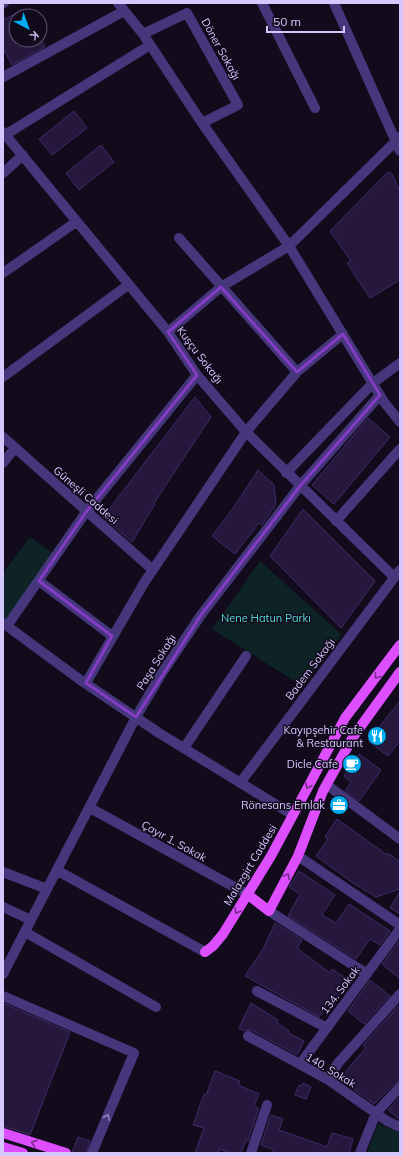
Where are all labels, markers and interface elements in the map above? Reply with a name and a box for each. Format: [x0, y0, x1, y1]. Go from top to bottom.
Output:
north arrow [8, 8, 48, 48]
scale bar [267, 8, 344, 34]
text: 50 m [273, 14, 301, 29]
street label: Döner Sokağı [198, 16, 244, 82]
text: K [27, 28, 42, 44]
street label: Kuşçu Sokağı [174, 324, 226, 386]
street label: Güneşli Caddesi [51, 463, 121, 527]
park label: Nene Hatun Parkı [221, 611, 311, 625]
street label: Paşa Sokağı [133, 632, 179, 692]
street label: Badem Sokağı [282, 635, 338, 703]
one-way arrow [374, 672, 381, 679]
place label: Kayıpşehir Cafe & Restaurant [284, 723, 363, 750]
restaurant icon: Kayıpşehir Cafe & Restaurant [366, 725, 388, 747]
cafe icon: Dicle Cafe [341, 753, 363, 775]
place label: Dicle Cafe [287, 757, 338, 771]
one-way arrow [305, 782, 313, 789]
office icon: Rönesans Emlak [328, 794, 350, 816]
place label: Rönesans Emlak [241, 798, 325, 812]
street label: Çayır 1. Sokak [139, 817, 209, 865]
street label: Malazgirt Caddesi [220, 822, 280, 908]
one-way arrow [282, 873, 290, 881]
one-way arrow [234, 907, 241, 914]
street label: 134. Sokak [317, 963, 363, 1017]
street label: 140. Sokak [303, 1050, 359, 1091]
one-way arrow [102, 1114, 110, 1121]
one-way arrow [31, 1139, 38, 1148]

